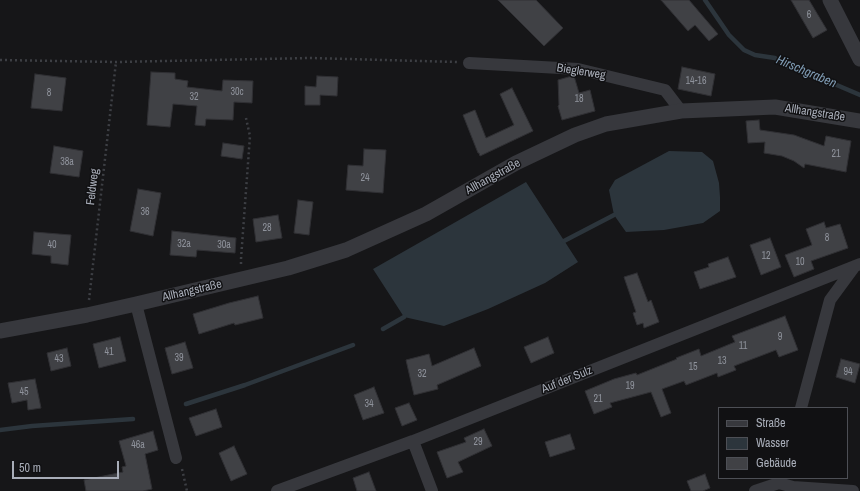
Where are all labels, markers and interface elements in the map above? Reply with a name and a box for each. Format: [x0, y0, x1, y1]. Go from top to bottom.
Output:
house number: 6 [807, 9, 811, 21]
water label: Hirschgraben [774, 52, 838, 92]
street label: Bieglerweg [556, 61, 606, 83]
house number: 14-16 [686, 75, 706, 87]
house number: 30c [230, 86, 244, 98]
house number: 8 [47, 87, 51, 99]
house number: 32 [189, 91, 199, 103]
house number: 18 [574, 93, 584, 105]
street label: Allhangstraße [784, 101, 846, 125]
house number: 21 [831, 148, 841, 160]
house number: 38a [60, 156, 74, 168]
street label: Allhangstraße [463, 156, 523, 198]
street label: Feldweg [84, 168, 102, 206]
house number: 24 [360, 172, 370, 184]
house number: 36 [140, 206, 150, 218]
house number: 28 [262, 222, 272, 234]
house number: 8 [825, 232, 829, 244]
house number: 32a [177, 238, 191, 250]
house number: 40 [47, 239, 57, 251]
house number: 30a [217, 239, 231, 251]
house number: 12 [761, 250, 771, 262]
house number: 10 [795, 256, 805, 268]
street label: Allhangstraße [161, 277, 223, 305]
house number: 9 [778, 331, 782, 343]
house number: 11 [739, 340, 747, 352]
house number: 41 [104, 346, 114, 358]
house number: 39 [174, 352, 184, 364]
house number: 43 [54, 353, 64, 365]
house number: 13 [717, 355, 727, 367]
house number: 15 [688, 361, 698, 373]
street label: Auf der Sulz [539, 363, 595, 397]
house number: 94 [843, 366, 853, 378]
house number: 32 [417, 368, 427, 380]
house number: 19 [625, 380, 635, 392]
house number: 45 [19, 386, 29, 398]
house number: 21 [593, 393, 603, 405]
house number: 34 [364, 398, 374, 410]
legend [718, 407, 848, 479]
text: Straße [756, 415, 786, 431]
text: Wasser [756, 435, 789, 451]
house number: 29 [473, 436, 483, 448]
house number: 46a [131, 439, 145, 451]
scale bar [14, 453, 121, 479]
text: Gebäude [756, 455, 797, 471]
text: 50 m [19, 460, 41, 476]

